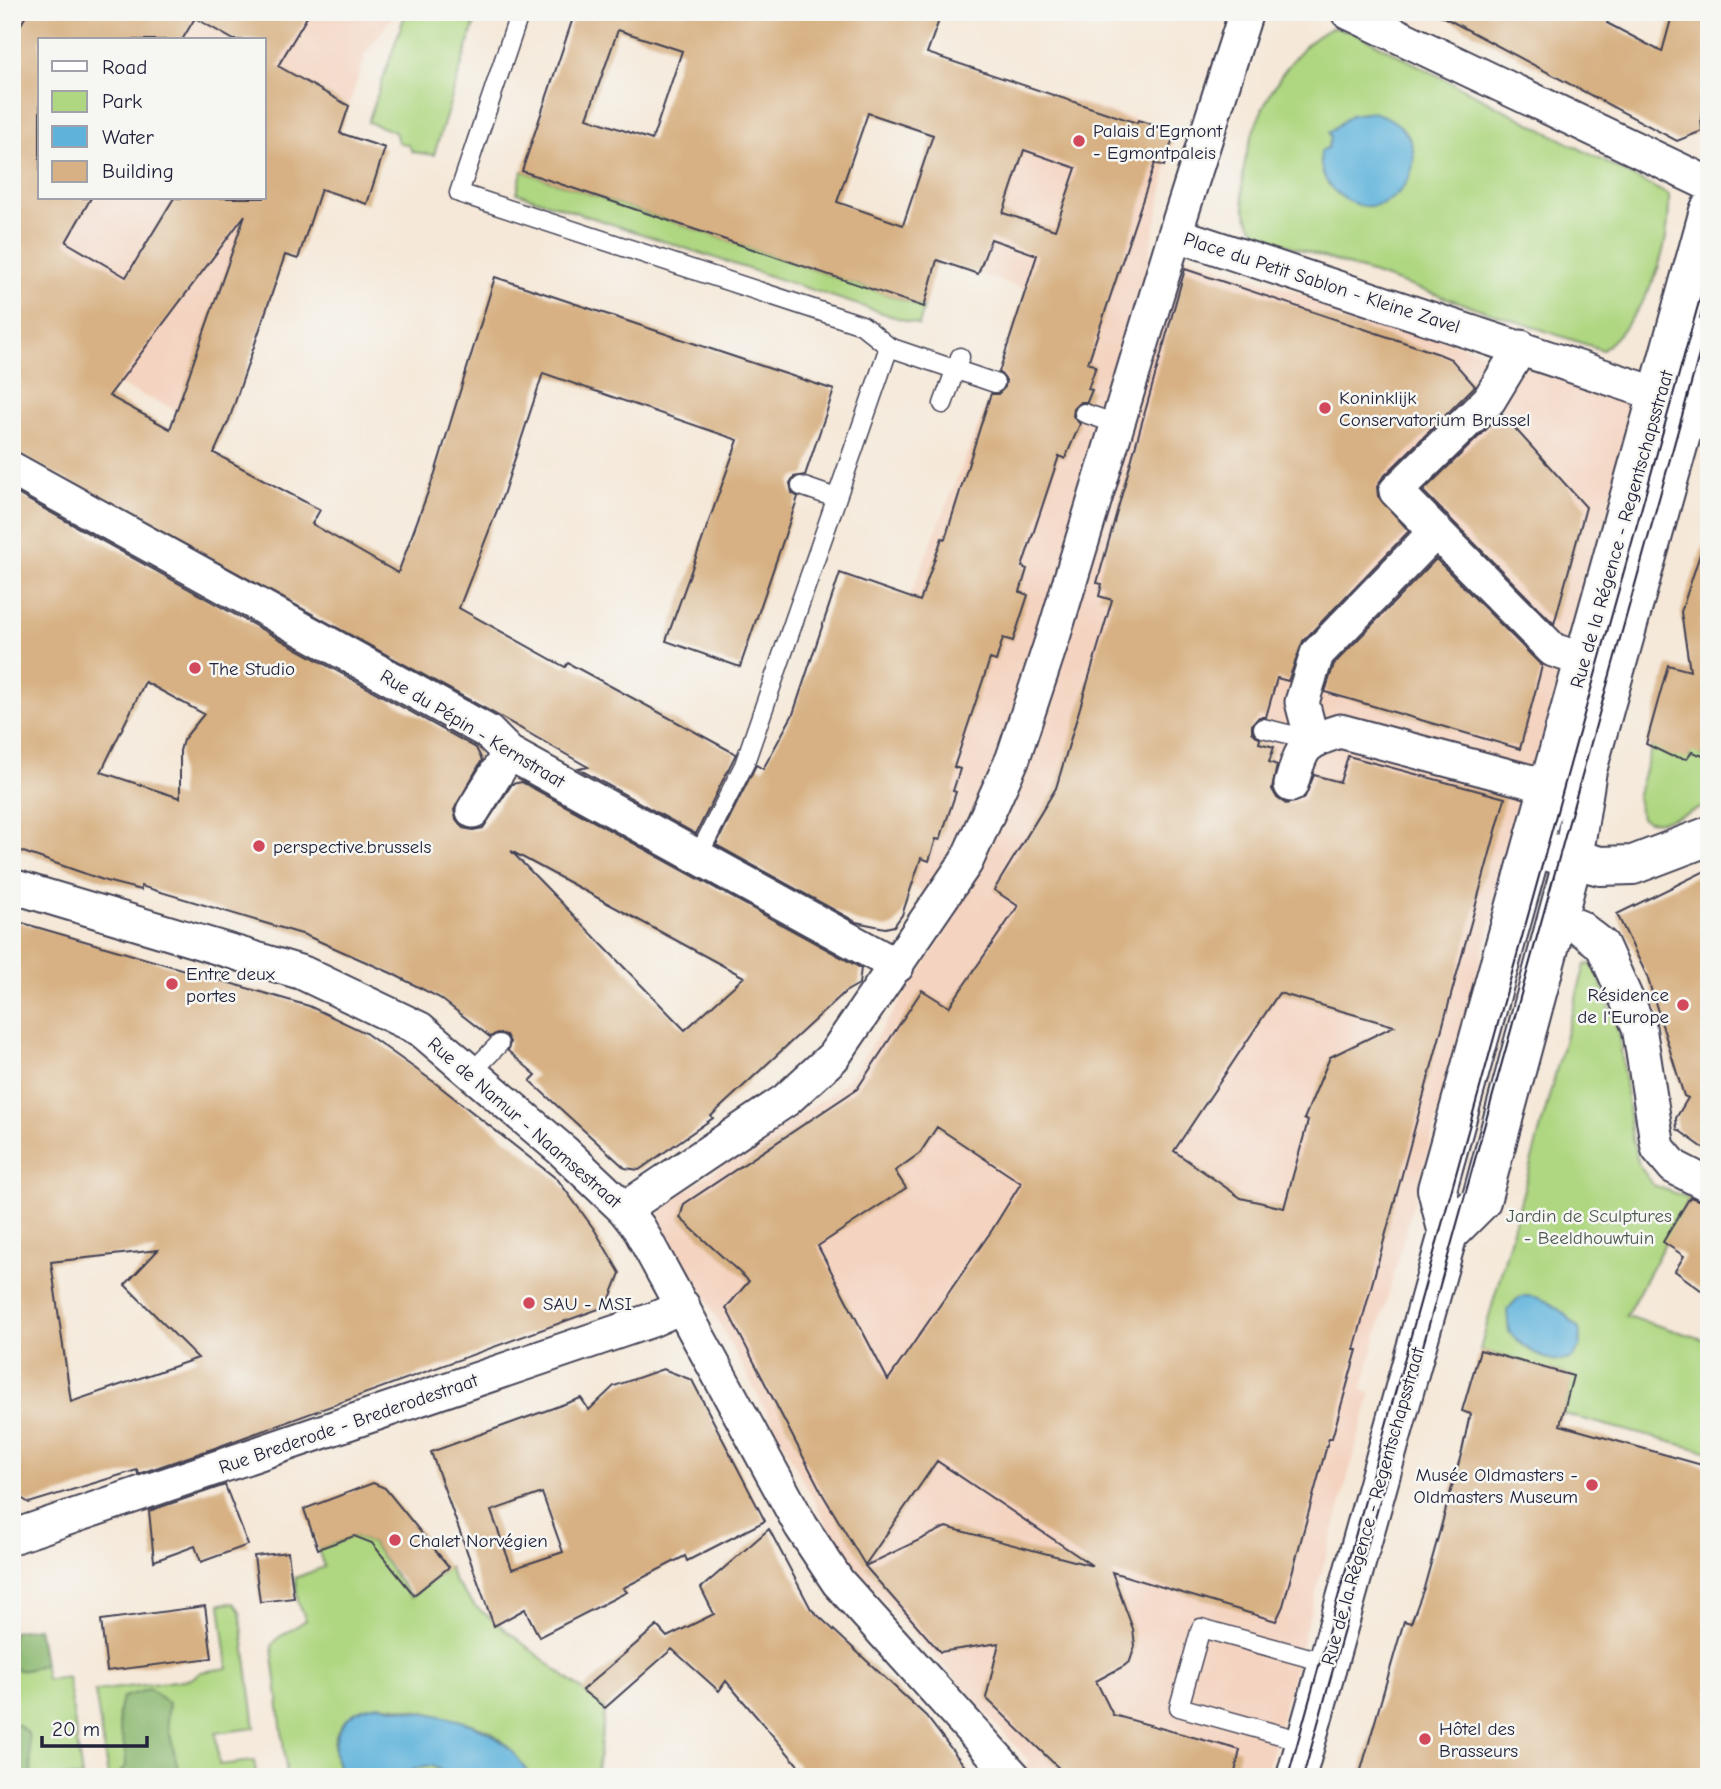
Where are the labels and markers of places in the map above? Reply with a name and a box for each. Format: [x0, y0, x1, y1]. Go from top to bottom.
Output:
place label: Palais d'Egmont - Egmontpaleis [1093, 120, 1223, 164]
marker: Palais d'Egmont - Egmontpaleis [1071, 133, 1087, 149]
place label: Koninklijk Conservatorium Brussel [1339, 387, 1531, 431]
marker: Koninklijk Conservatorium Brussel [1317, 400, 1333, 416]
place label: The Studio [209, 658, 295, 680]
marker: The Studio [187, 660, 203, 676]
place label: perspective.brussels [273, 836, 431, 858]
marker: perspective.brussels [251, 838, 267, 854]
place label: Entre deux portes [186, 963, 276, 1007]
marker: Entre deux portes [164, 976, 180, 992]
place label: Résidence de l'Europe [1577, 984, 1669, 1028]
marker: Résidence de l'Europe [1675, 997, 1691, 1013]
place label: SAU - MSI [543, 1293, 632, 1315]
marker: SAU - MSI [521, 1295, 537, 1311]
place label: Musée Oldmasters - Oldmasters Museum [1414, 1464, 1578, 1508]
marker: Musée Oldmasters - Oldmasters Museum [1584, 1477, 1600, 1493]
place label: Chalet Norvégien [409, 1530, 548, 1552]
marker: Chalet Norvégien [387, 1532, 403, 1548]
place label: Hôtel des Brasseurs [1439, 1718, 1518, 1762]
marker: Hôtel des Brasseurs [1417, 1731, 1433, 1747]

